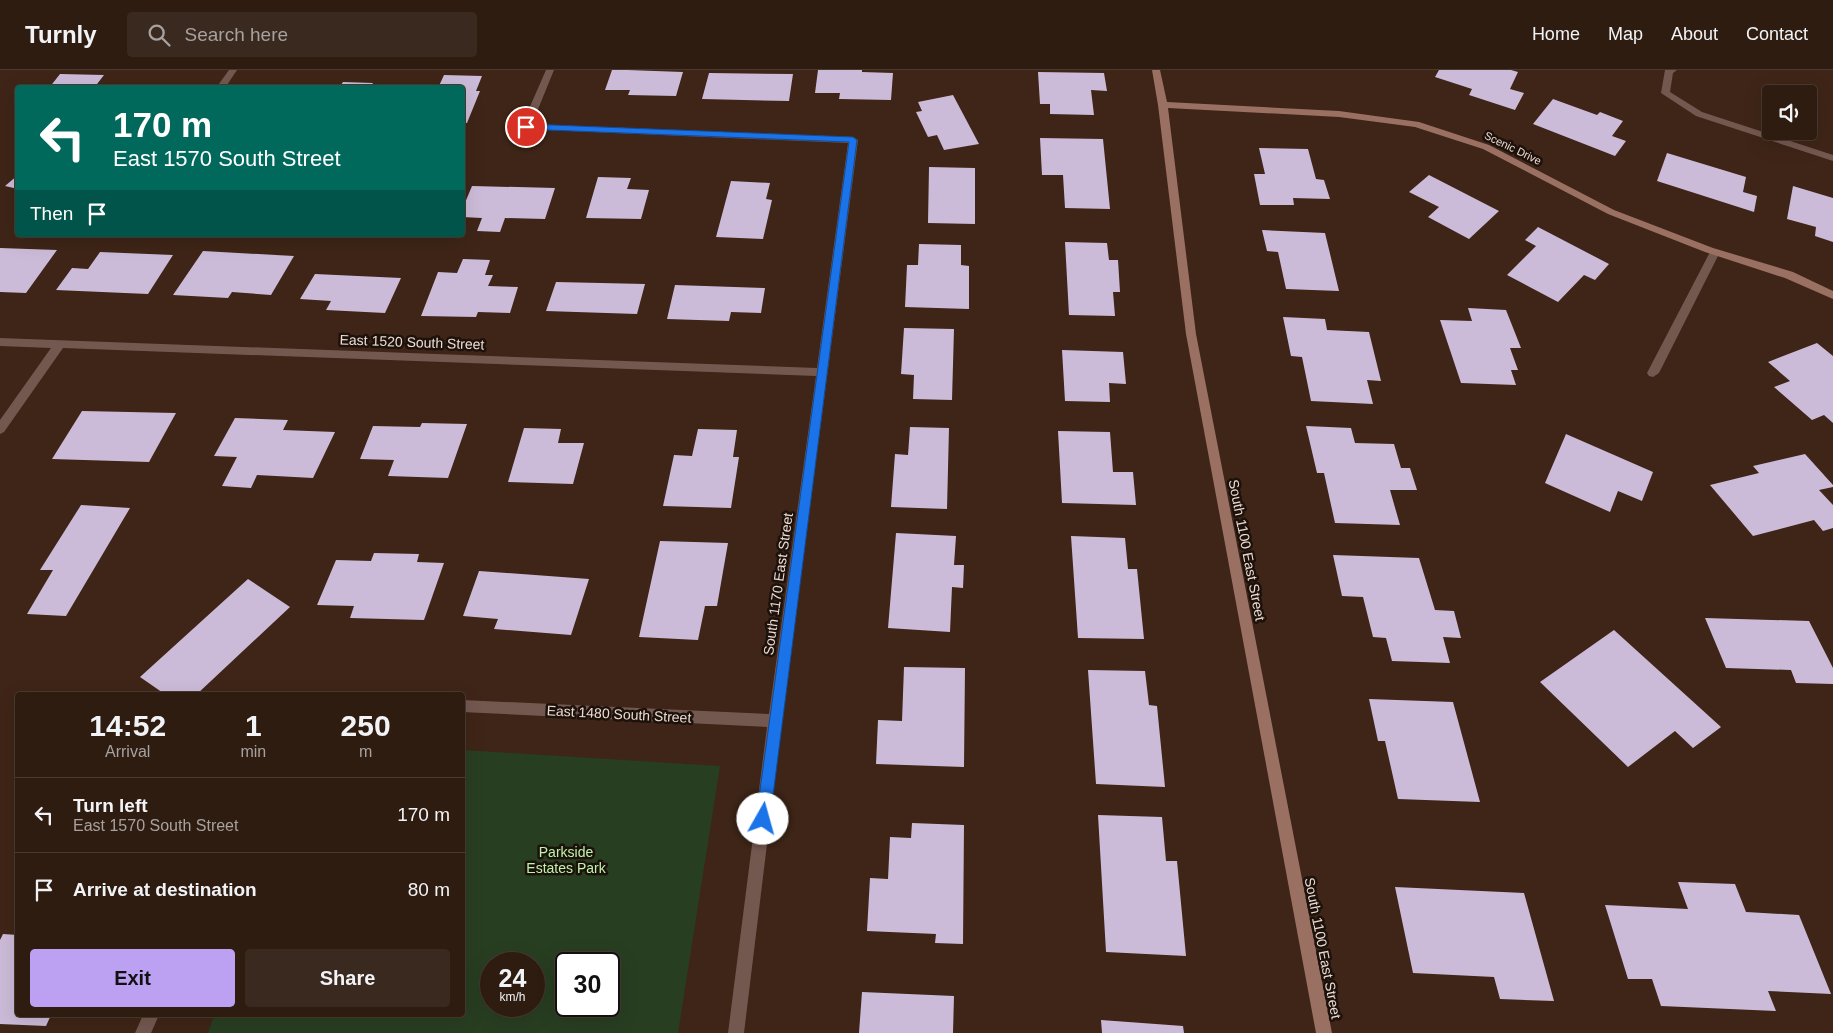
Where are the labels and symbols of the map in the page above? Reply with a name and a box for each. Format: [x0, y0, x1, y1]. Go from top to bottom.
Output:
pin [505, 106, 547, 148]
street label: Scenic Drive [1483, 129, 1543, 167]
street label: East 1520 South Street [339, 331, 485, 353]
street label: South 1100 East Street [1225, 478, 1269, 622]
street label: South 1170 East Street [760, 512, 796, 656]
street label: East 1480 South Street [546, 702, 692, 726]
position arrow [736, 792, 788, 844]
park label: Parkside Estates Park [526, 844, 607, 876]
street label: South 1100 East Street [1301, 876, 1345, 1020]
speed limit sign: 30 [555, 952, 620, 1017]

